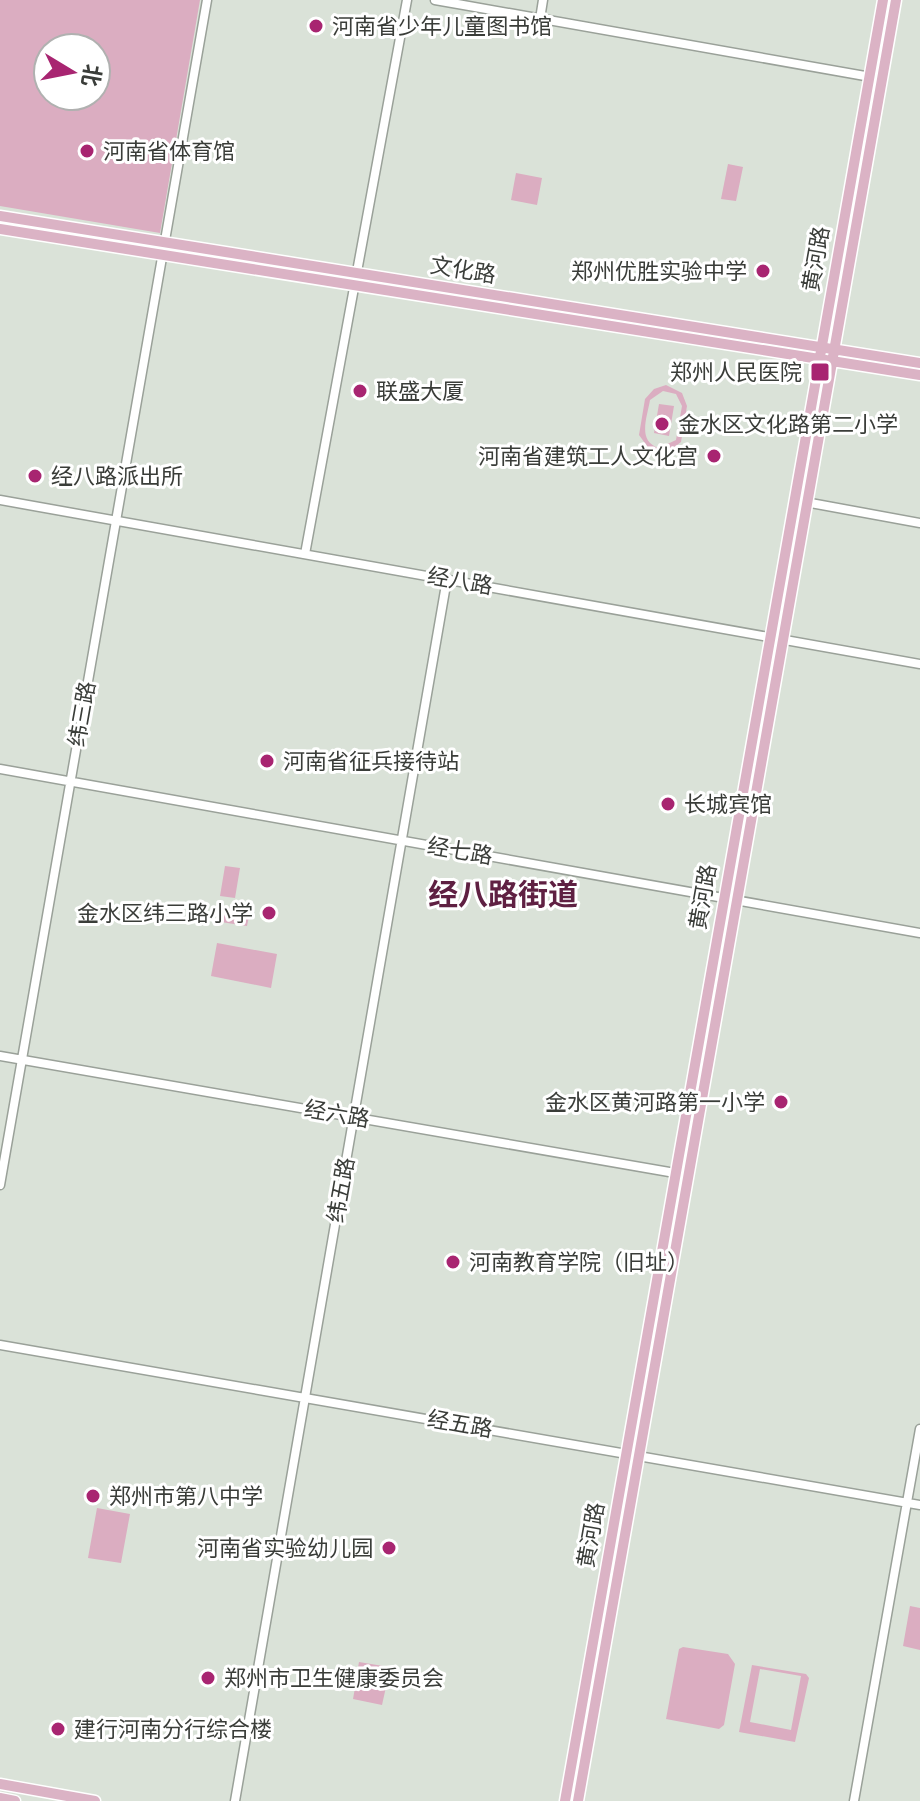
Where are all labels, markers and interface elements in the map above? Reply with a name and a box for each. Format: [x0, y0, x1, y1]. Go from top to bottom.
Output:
place label: 河南省少年儿童图书馆 [332, 14, 552, 39]
marker: 河南省少年儿童图书馆 [307, 17, 325, 35]
north arrow [32, 32, 112, 112]
text: 北 [77, 62, 105, 88]
place label: 河南省体育馆 [103, 139, 235, 164]
marker: 河南省体育馆 [78, 142, 96, 160]
street label: 黄河路 [798, 224, 834, 294]
street label: 文化路 [428, 252, 498, 288]
place label: 郑州优胜实验中学 [571, 259, 747, 284]
marker: 郑州优胜实验中学 [754, 262, 772, 280]
place label: 郑州人民医院 [670, 360, 802, 385]
marker: 郑州人民医院 [809, 361, 831, 383]
place label: 联盛大厦 [376, 379, 464, 404]
marker: 联盛大厦 [351, 382, 369, 400]
place label: 金水区文化路第二小学 [678, 412, 898, 437]
marker: 金水区文化路第二小学 [653, 415, 671, 433]
place label: 河南省建筑工人文化宫 [478, 444, 698, 469]
marker: 河南省建筑工人文化宫 [705, 447, 723, 465]
place label: 经八路派出所 [51, 464, 183, 489]
marker: 经八路派出所 [26, 467, 44, 485]
street label: 经八路 [425, 563, 495, 599]
street label: 纬三路 [64, 679, 100, 749]
place label: 河南省征兵接待站 [283, 749, 459, 774]
marker: 河南省征兵接待站 [258, 752, 276, 770]
place label: 长城宾馆 [684, 792, 772, 817]
marker: 长城宾馆 [659, 795, 677, 813]
street label: 经七路 [425, 833, 495, 869]
street label: 黄河路 [685, 862, 721, 932]
district label: 经八路街道 [428, 877, 578, 912]
place label: 金水区纬三路小学 [77, 901, 253, 926]
marker: 金水区纬三路小学 [260, 904, 278, 922]
place label: 金水区黄河路第一小学 [545, 1090, 765, 1115]
marker: 金水区黄河路第一小学 [772, 1093, 790, 1111]
street label: 经六路 [302, 1096, 372, 1132]
street label: 纬五路 [323, 1155, 359, 1225]
place label: 河南教育学院（旧址） [469, 1250, 689, 1275]
marker: 河南教育学院（旧址） [444, 1253, 462, 1271]
street label: 经五路 [425, 1406, 495, 1442]
place label: 郑州市第八中学 [109, 1484, 263, 1509]
marker: 郑州市第八中学 [84, 1487, 102, 1505]
street label: 黄河路 [573, 1500, 609, 1570]
place label: 河南省实验幼儿园 [197, 1536, 373, 1561]
marker: 河南省实验幼儿园 [380, 1539, 398, 1557]
place label: 郑州市卫生健康委员会 [224, 1666, 444, 1691]
marker: 郑州市卫生健康委员会 [199, 1669, 217, 1687]
place label: 建行河南分行综合楼 [74, 1717, 272, 1742]
marker: 建行河南分行综合楼 [49, 1720, 67, 1738]

